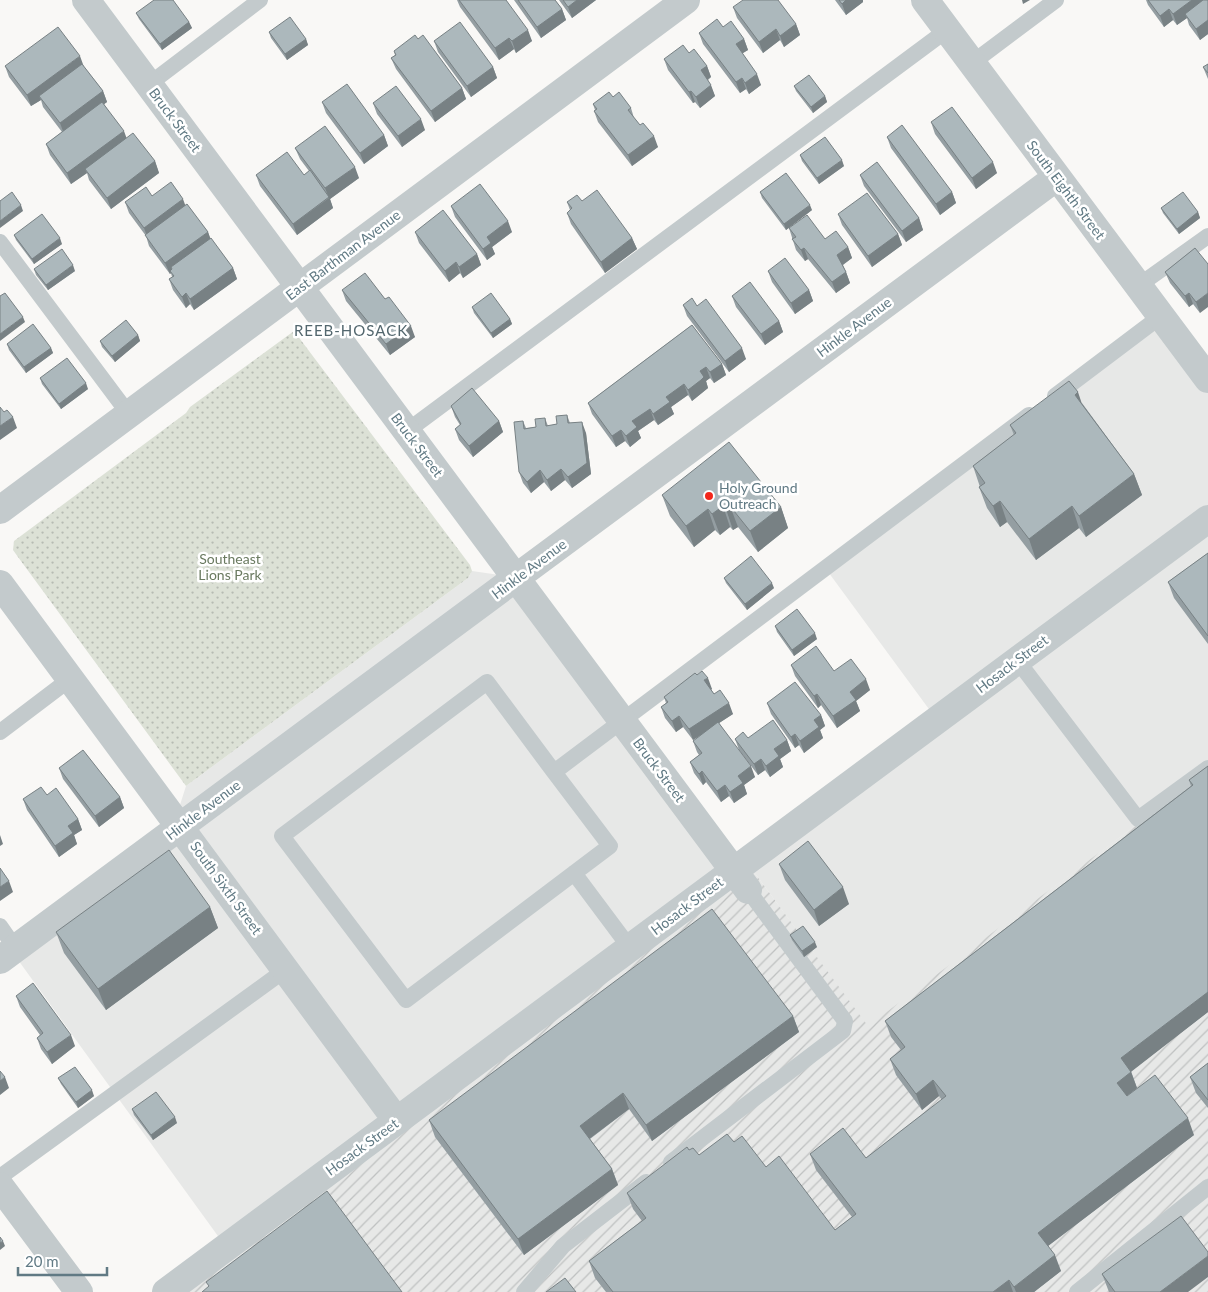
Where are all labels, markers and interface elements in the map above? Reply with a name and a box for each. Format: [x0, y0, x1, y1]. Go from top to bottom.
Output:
street label: Bruck Street [146, 84, 205, 155]
street label: South Eighth Street [1024, 137, 1109, 242]
street label: East Barthman Avenue [282, 206, 403, 303]
street label: Hinkle Avenue [813, 293, 894, 360]
district label: REEB-HOSACK [294, 321, 408, 339]
street label: Bruck Street [388, 409, 447, 480]
place label: Holy Ground Outreach [719, 479, 798, 512]
marker: Holy Ground Outreach [703, 490, 715, 502]
street label: Hinkle Avenue [488, 535, 569, 602]
park label: Southeast Lions Park [198, 550, 263, 583]
street label: Hosack Street [972, 631, 1051, 696]
street label: Bruck Street [630, 734, 689, 805]
street label: Hinkle Avenue [162, 776, 243, 843]
street label: South Sixth Street [187, 838, 266, 938]
street label: Hosack Street [647, 873, 726, 938]
street label: Hosack Street [322, 1115, 401, 1179]
scale bar [18, 1244, 106, 1276]
text: 20 m [25, 1252, 59, 1270]

